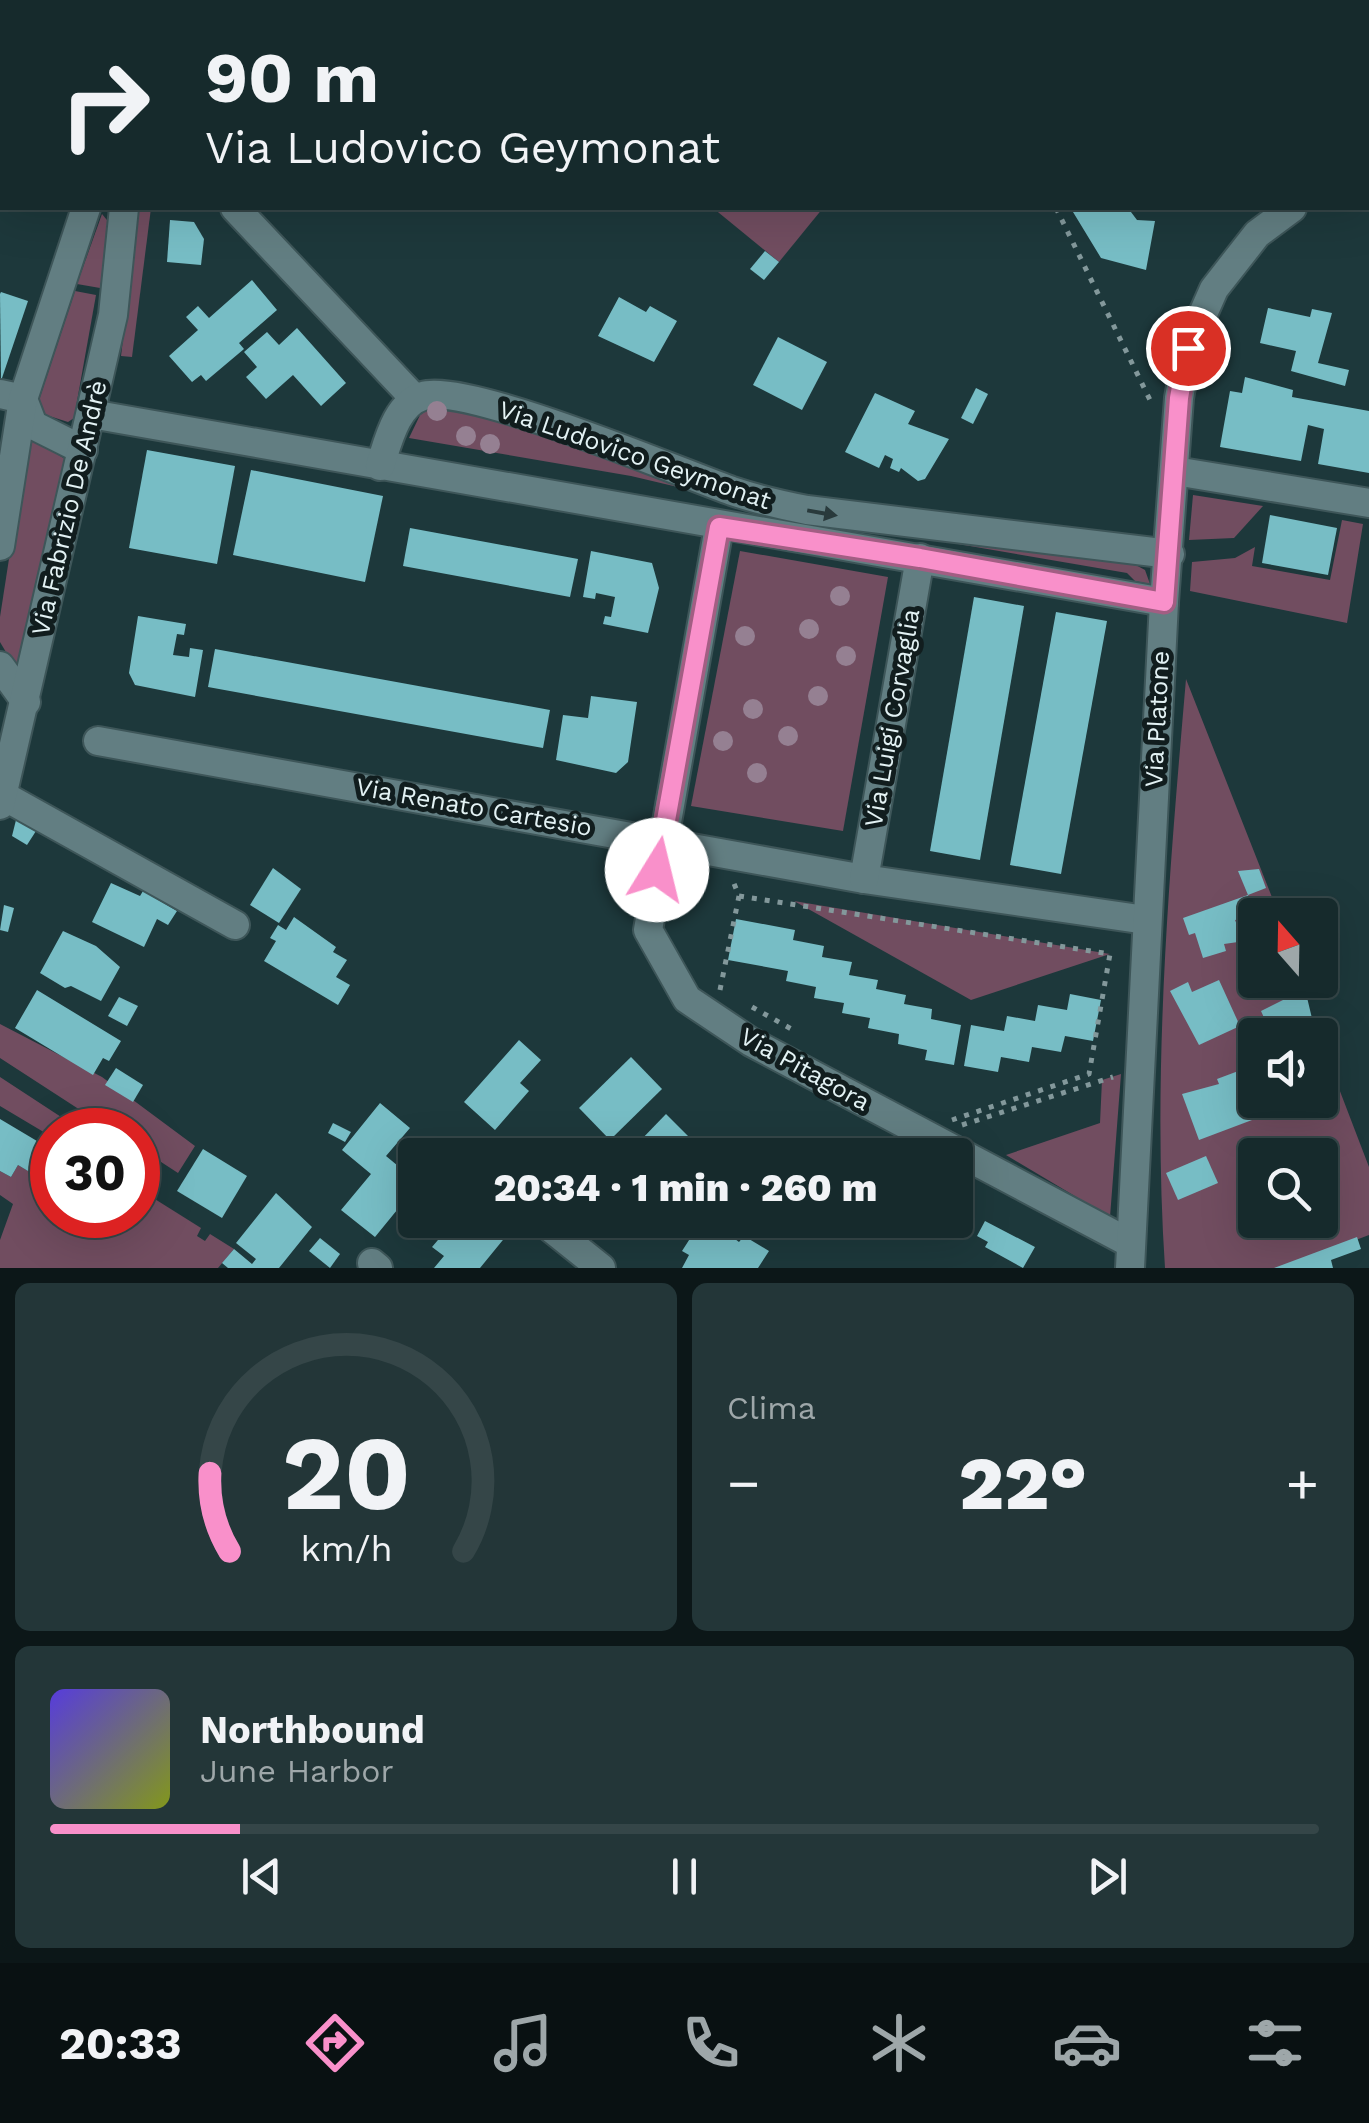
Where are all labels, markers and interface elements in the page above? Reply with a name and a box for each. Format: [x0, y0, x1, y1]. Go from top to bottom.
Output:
text: 90 m [205, 37, 379, 119]
icon: right [40, 40, 170, 170]
text: Via Ludovico Geymonat [205, 121, 720, 174]
pin [1146, 306, 1231, 391]
icon: arrive [1161, 321, 1216, 376]
street label: Via Fabrizio De Andrè [26, 378, 112, 638]
street label: Via Ludovico Geymonat [495, 395, 775, 515]
one-way arrow [807, 506, 838, 521]
street label: Via Luigi Corvaglia [859, 607, 925, 829]
street label: Via Platone [1139, 650, 1175, 788]
street label: Via Renato Cartesio [354, 772, 594, 842]
position arrow [605, 818, 709, 922]
north arrow [1238, 898, 1338, 998]
map controls [1238, 898, 1338, 1238]
button: sound [1238, 1018, 1338, 1118]
street label: Via Pitagora [735, 1021, 875, 1117]
speed limit sign: 30 [30, 1108, 160, 1238]
button: search [1238, 1138, 1338, 1238]
text: 20:34 · 1 min · 260 m [494, 1166, 877, 1210]
text: Clima [727, 1389, 816, 1427]
text: 20 [282, 1412, 410, 1534]
text: 22° [959, 1439, 1087, 1527]
text: − [727, 1451, 760, 1515]
text: + [1286, 1451, 1319, 1515]
text: km/h [300, 1528, 392, 1570]
text: Northbound [200, 1708, 425, 1752]
text: June Harbor [200, 1752, 394, 1790]
icon: previous [234, 1849, 289, 1904]
icon: pause [657, 1849, 712, 1904]
icon: next [1080, 1849, 1135, 1904]
icon: directions [300, 2008, 370, 2078]
icon: music [488, 2008, 558, 2078]
icon: phone [676, 2008, 746, 2078]
icon: climate [864, 2008, 934, 2078]
icon: car [1052, 2008, 1122, 2078]
icon: filters [1240, 2008, 1310, 2078]
text: 20:33 [59, 2017, 182, 2070]

